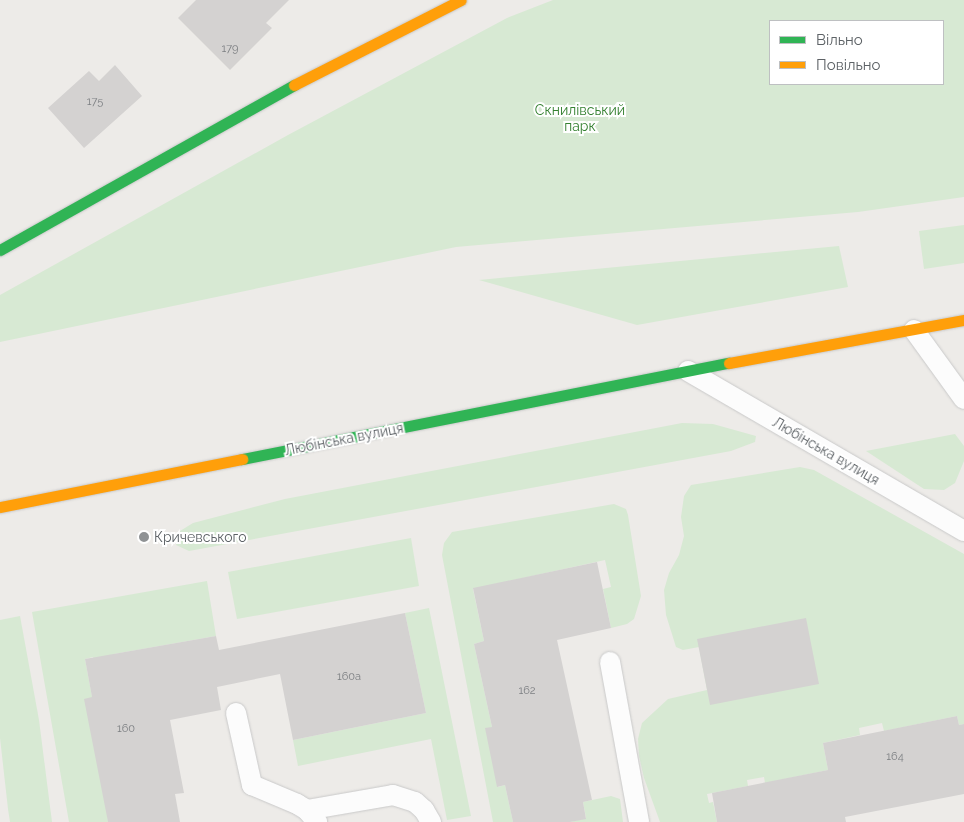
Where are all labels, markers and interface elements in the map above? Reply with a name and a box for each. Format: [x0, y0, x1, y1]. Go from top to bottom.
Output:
legend [769, 20, 944, 85]
text: Вільно [816, 31, 863, 49]
house number: 179 [222, 42, 238, 56]
text: Повільно [816, 56, 880, 74]
house number: 175 [87, 95, 103, 109]
park label: Скнилівський парк [535, 102, 625, 134]
street label: Любінська вулиця [770, 414, 882, 488]
street label: Любінська вулиця [283, 419, 405, 459]
place label: Кричевського [154, 529, 247, 545]
marker: Кричевського [138, 531, 150, 543]
house number: 160а [337, 670, 361, 684]
house number: 162 [518, 684, 536, 698]
house number: 160 [117, 722, 135, 736]
house number: 164 [886, 750, 904, 764]

